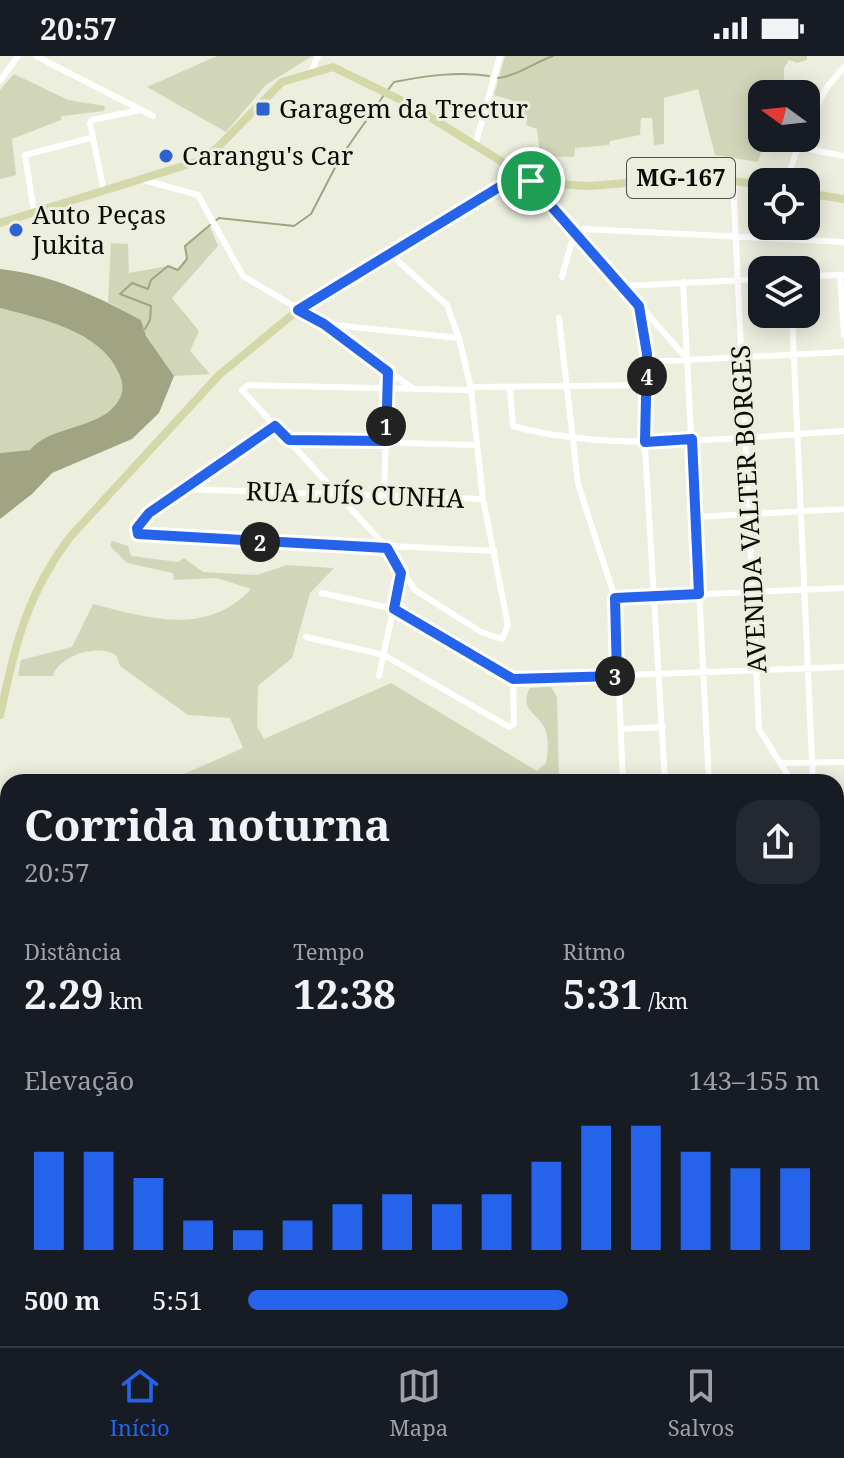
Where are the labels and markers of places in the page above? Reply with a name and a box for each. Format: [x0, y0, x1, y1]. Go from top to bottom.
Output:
place label: Garagem da Trectur [279, 90, 528, 126]
marker: Garagem da Trectur [254, 100, 272, 118]
place label: Carangu's Car [182, 137, 353, 173]
marker: Carangu's Car [157, 147, 175, 165]
pin [497, 147, 565, 215]
place label: Auto Peças Jukita [31, 196, 166, 262]
marker: Auto Peças Jukita [7, 221, 25, 239]
pin: 4 [627, 356, 667, 396]
pin: 1 [366, 406, 406, 446]
pin: 2 [240, 522, 280, 562]
pin: 3 [595, 656, 635, 696]

